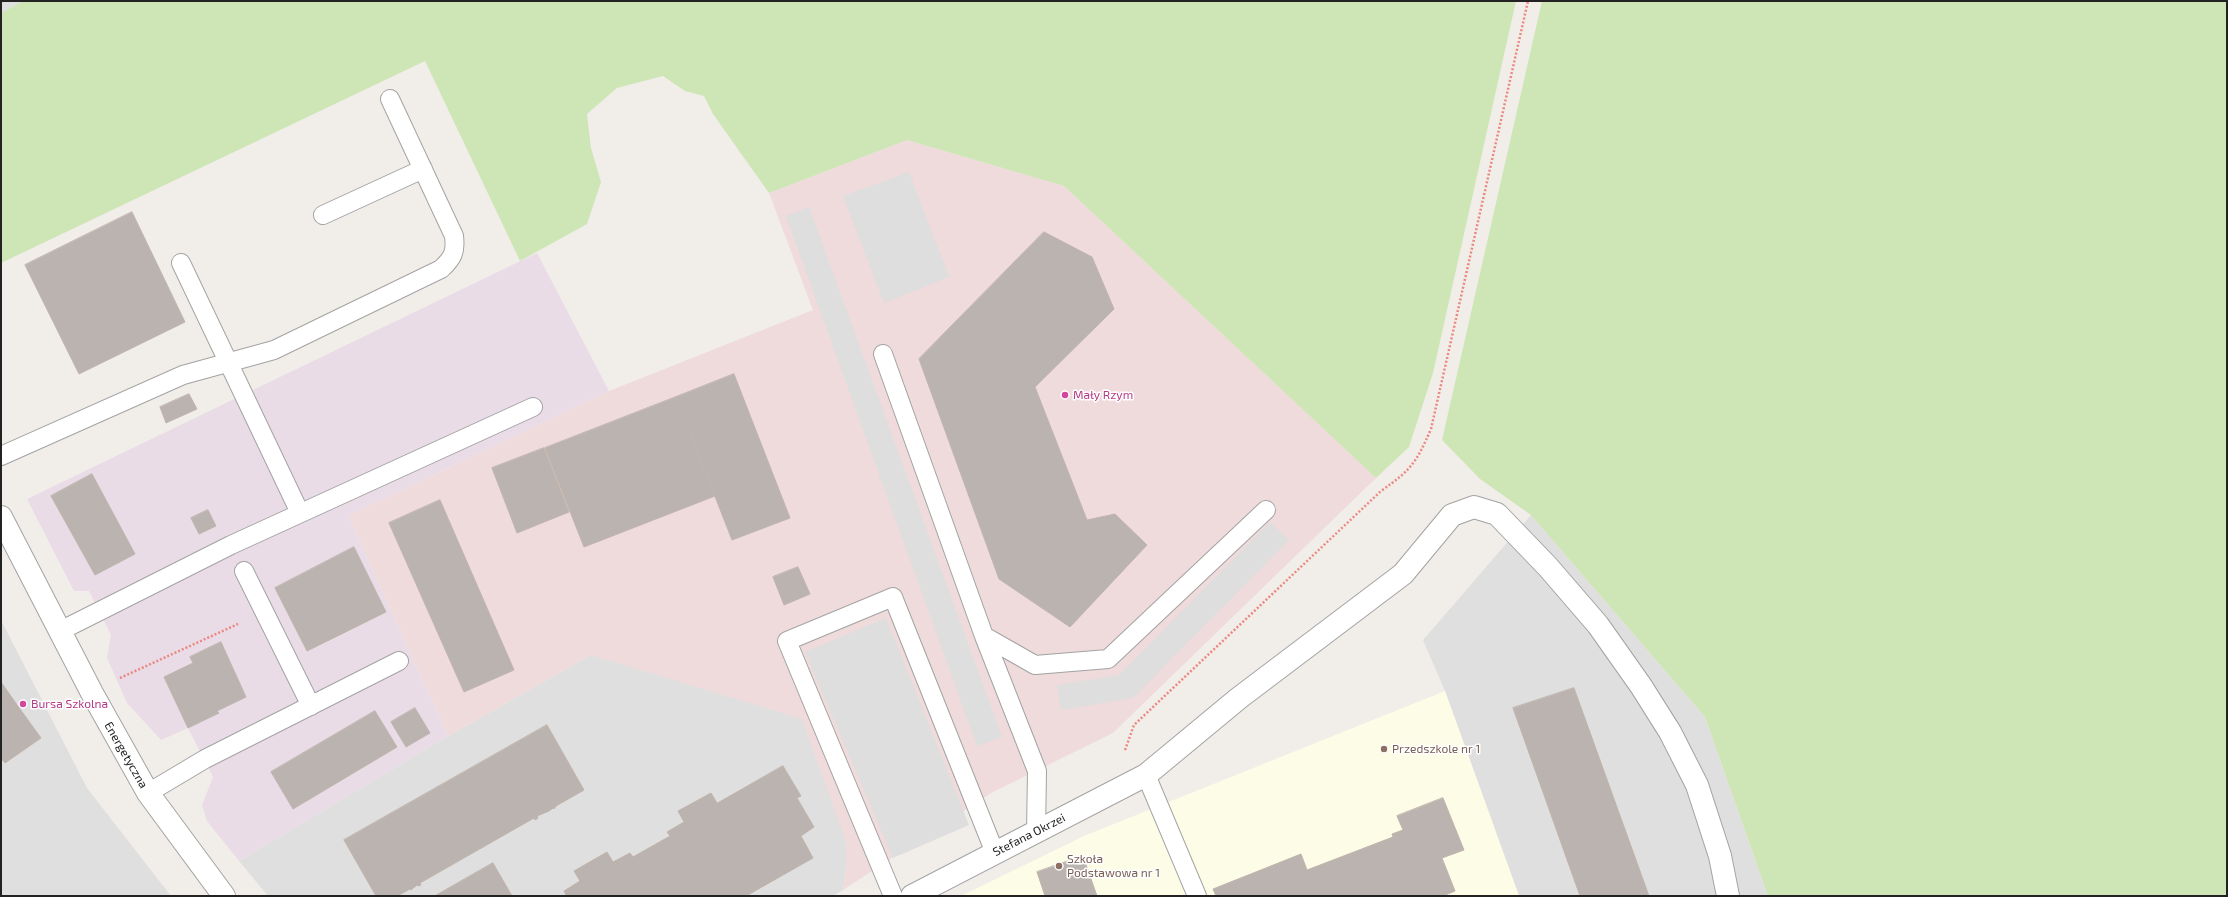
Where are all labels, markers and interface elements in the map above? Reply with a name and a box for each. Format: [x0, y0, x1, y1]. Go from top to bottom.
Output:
place label: Mały Rzym [1073, 388, 1133, 402]
marker: Mały Rzym [1060, 390, 1070, 400]
place label: Bursa Szkolna [31, 697, 108, 711]
marker: Bursa Szkolna [18, 699, 28, 709]
street label: Energetyczna [101, 719, 151, 791]
place label: Przedszkole nr 1 [1392, 742, 1480, 756]
marker: Przedszkole nr 1 [1379, 744, 1389, 754]
street label: Stefana Okrzei [990, 811, 1068, 859]
place label: Szkoła Podstawowa nr 1 [1067, 852, 1160, 880]
marker: Szkoła Podstawowa nr 1 [1054, 861, 1064, 871]

